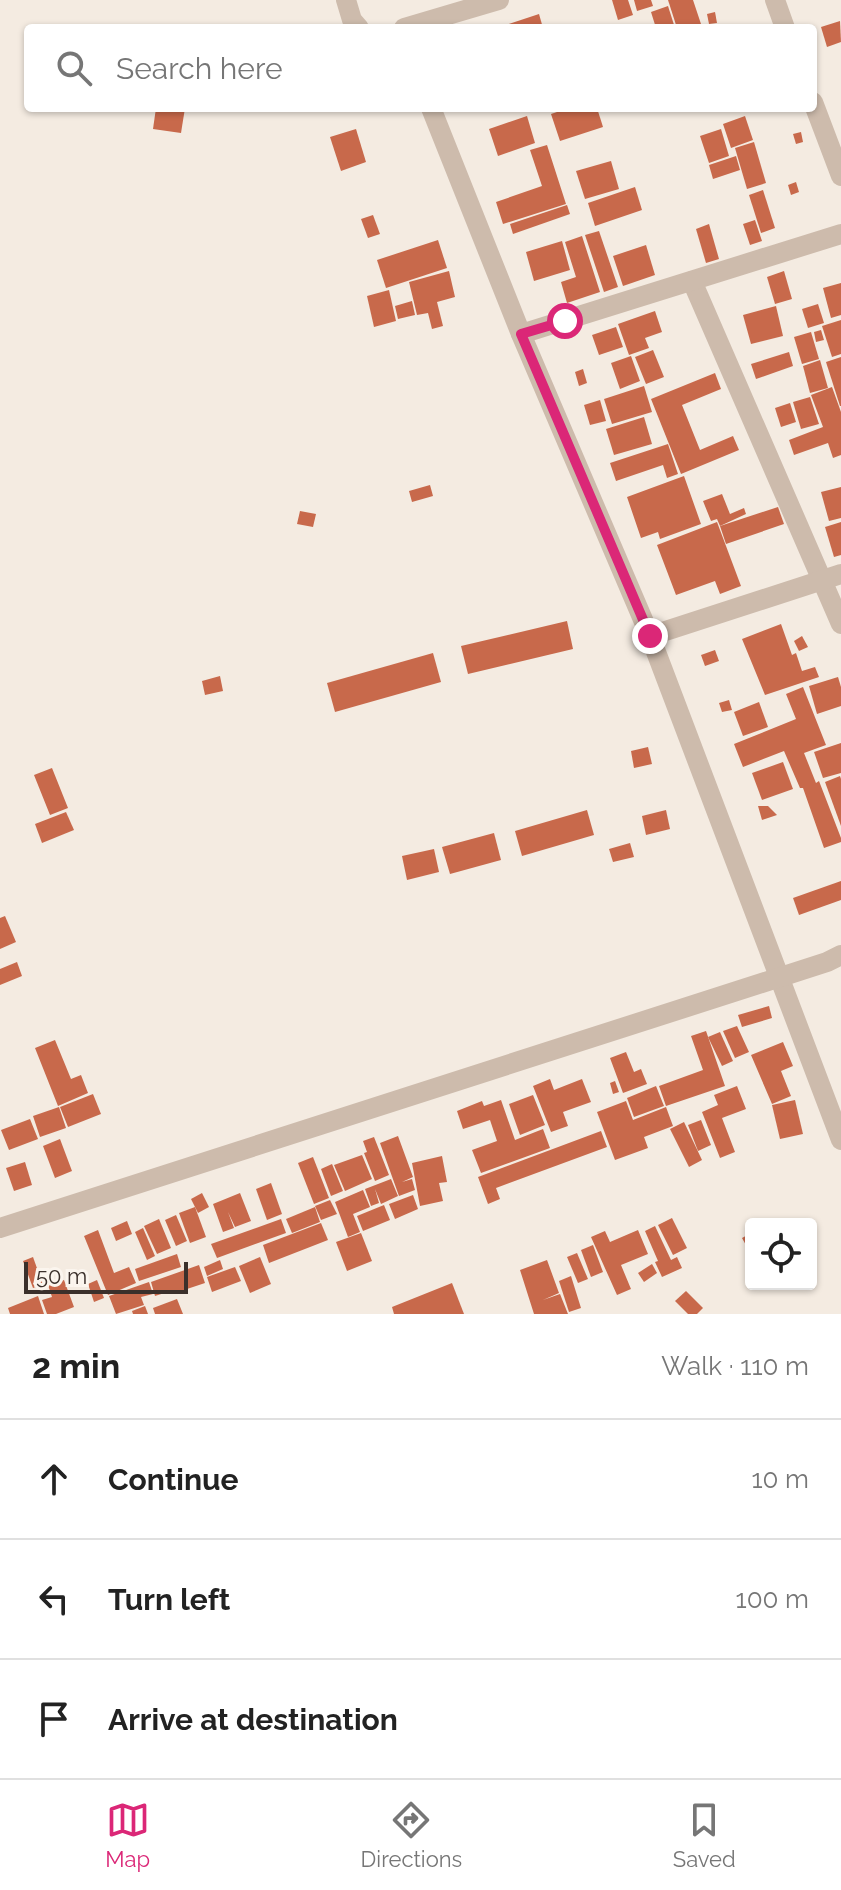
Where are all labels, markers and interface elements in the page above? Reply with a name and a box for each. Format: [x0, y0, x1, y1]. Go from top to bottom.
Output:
search box [24, 24, 817, 112]
icon: search [52, 46, 96, 90]
text: Search here [116, 51, 283, 86]
route start [547, 303, 583, 339]
route end [632, 618, 668, 654]
map controls [745, 1218, 817, 1290]
button: locate [745, 1218, 817, 1290]
scale bar [24, 1258, 188, 1294]
text: 50 m [36, 1263, 87, 1289]
text: 2 min [32, 1346, 120, 1386]
text: Walk · 110 m [661, 1351, 809, 1381]
icon: ahead [32, 1457, 76, 1501]
text: Continue [108, 1462, 239, 1497]
text: 10 m [751, 1464, 809, 1494]
icon: left [32, 1577, 76, 1621]
text: Turn left [108, 1582, 230, 1617]
text: 100 m [736, 1584, 809, 1614]
icon: arrive [32, 1697, 76, 1741]
text: Arrive at destination [108, 1702, 398, 1737]
tab: Map [105, 1798, 150, 1872]
tab: Directions [361, 1798, 462, 1872]
tab: Saved [673, 1798, 736, 1872]

